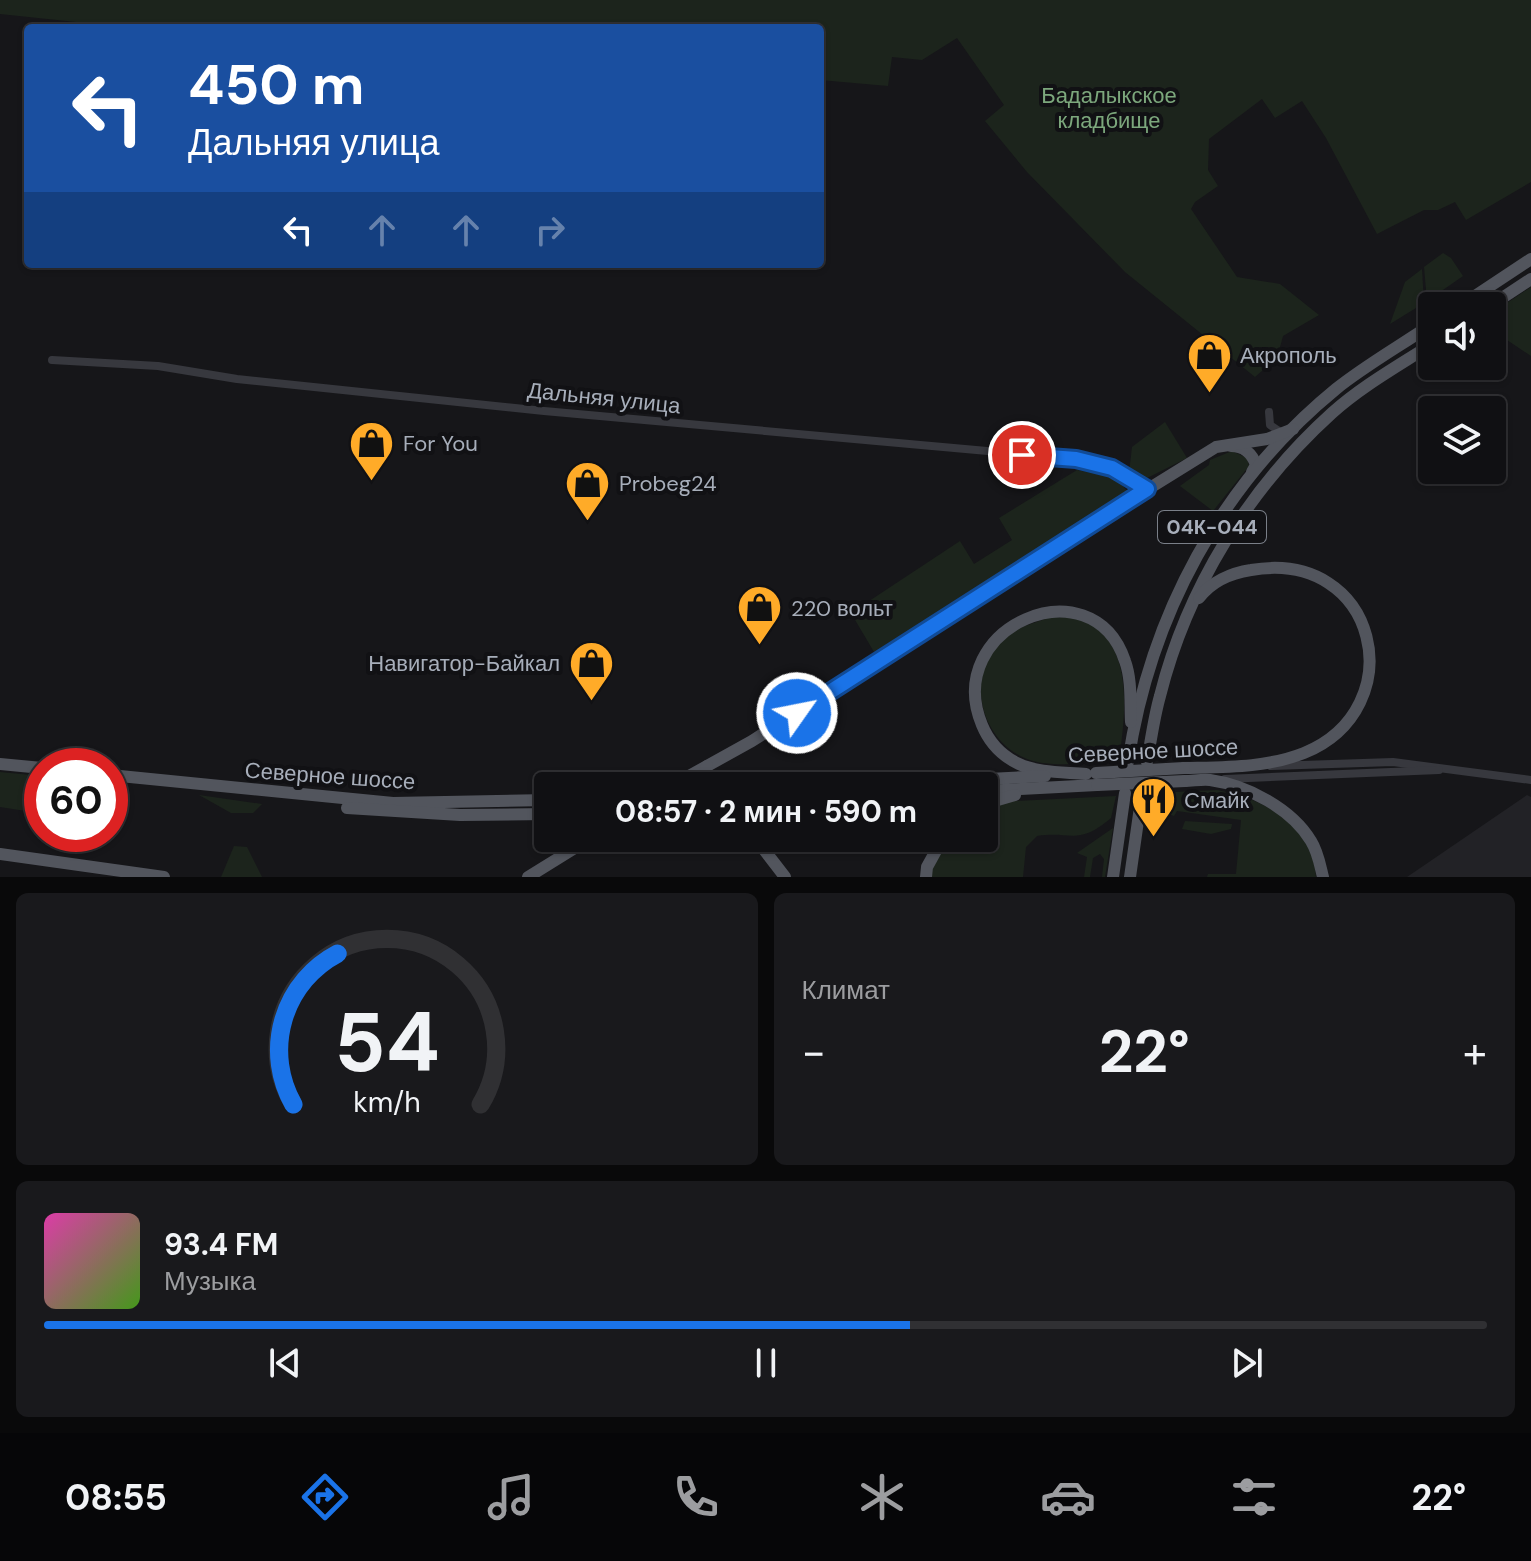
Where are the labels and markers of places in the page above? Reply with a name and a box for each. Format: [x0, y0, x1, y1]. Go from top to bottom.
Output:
shop icon: Акрополь [1185, 331, 1233, 394]
place label: Акрополь [1240, 341, 1337, 370]
shop icon: For You [348, 419, 396, 482]
pin [988, 421, 1056, 489]
place label: For You [403, 429, 478, 458]
shop icon: Probeg24 [564, 459, 612, 522]
place label: Probeg24 [619, 469, 717, 498]
shop icon: 220 вольт [736, 584, 784, 647]
place label: 220 вольт [791, 594, 893, 623]
shop icon: Навигатор-Байкал [567, 639, 615, 702]
place label: Навигатор-Байкал [368, 649, 560, 678]
restaurant icon: Смайк [1129, 776, 1177, 839]
place label: Смайк [1184, 786, 1250, 815]

